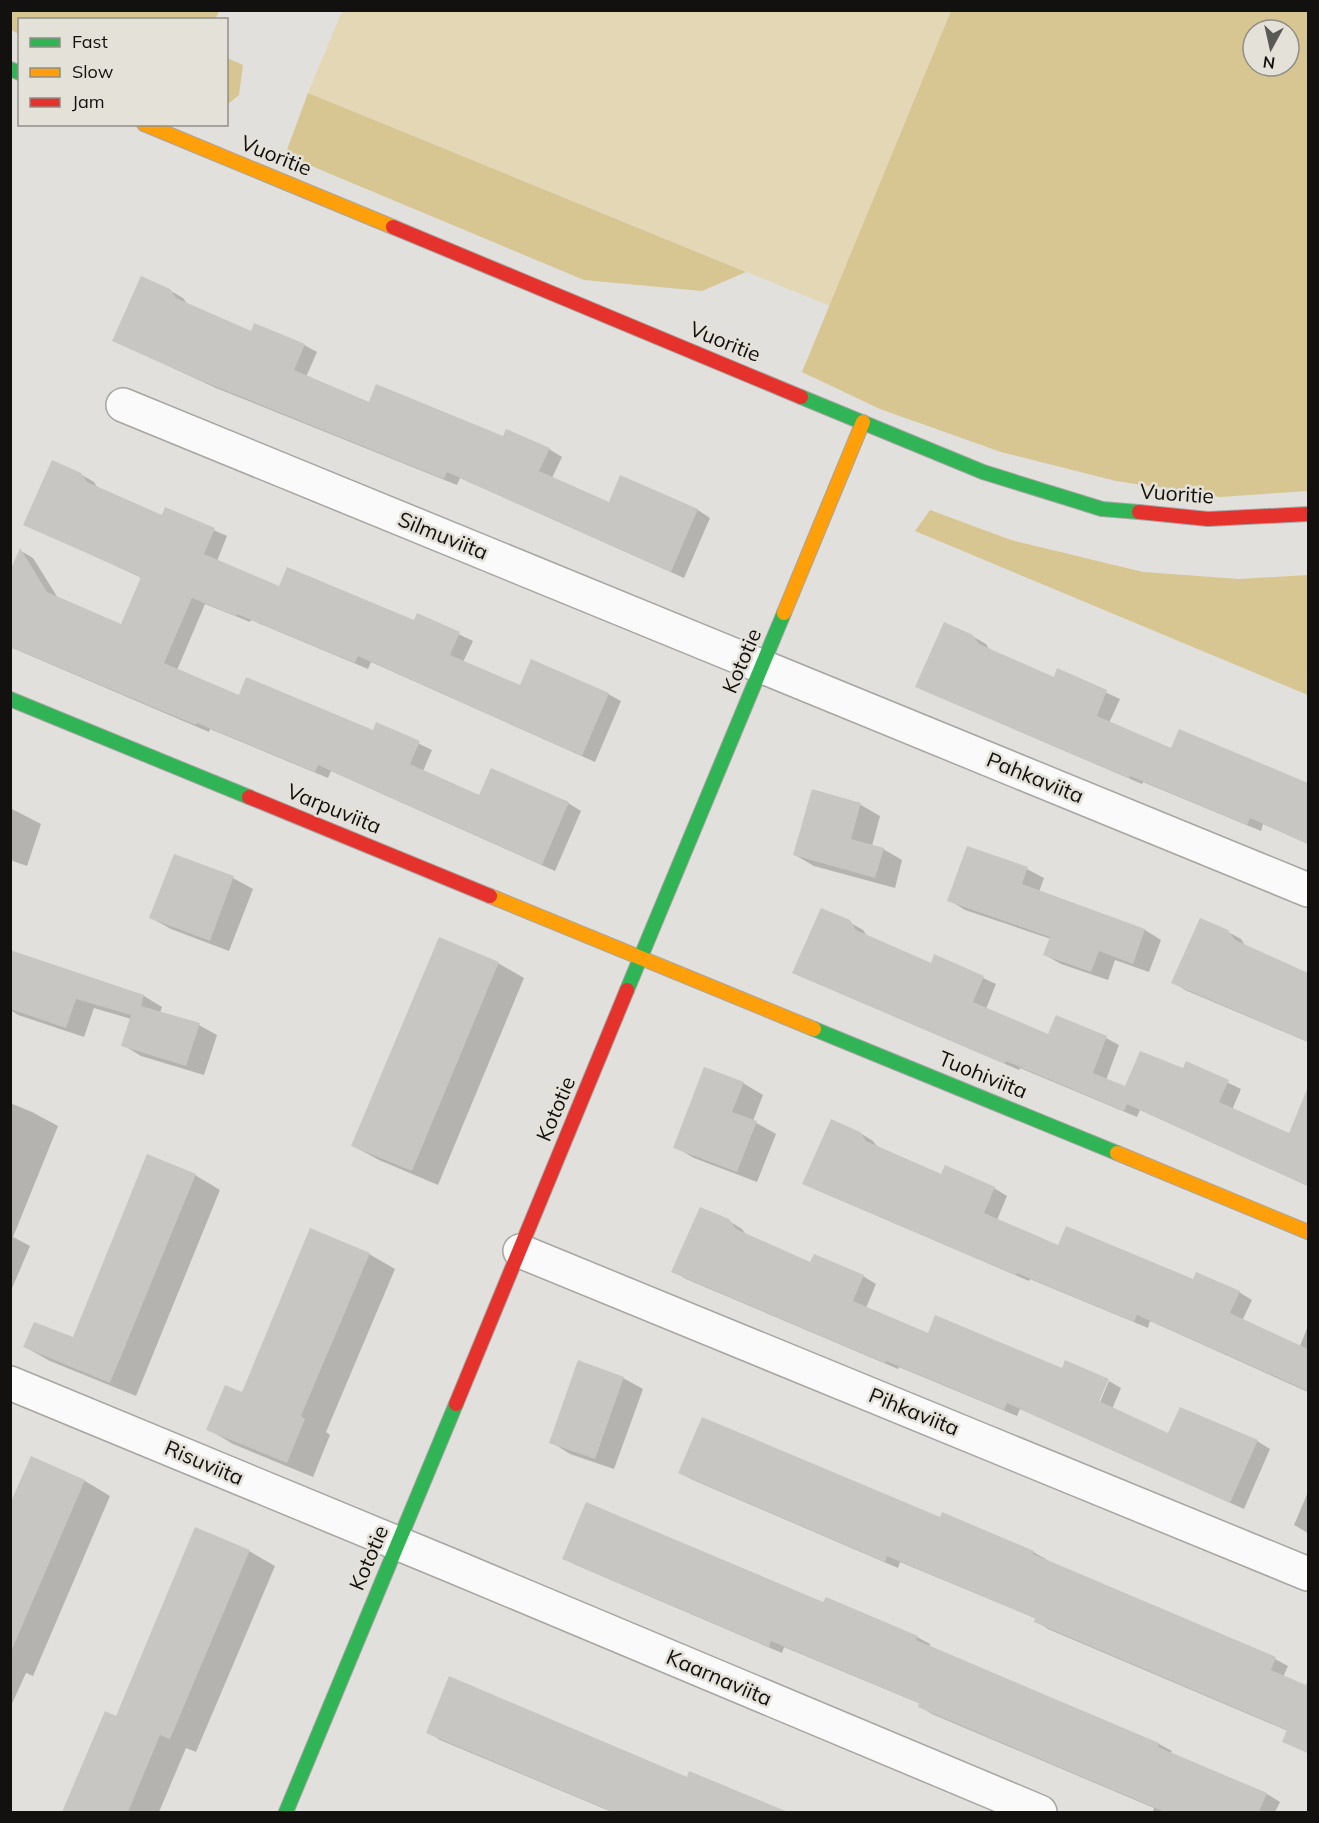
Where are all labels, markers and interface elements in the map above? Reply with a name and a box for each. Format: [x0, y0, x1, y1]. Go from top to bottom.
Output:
legend [18, 18, 228, 126]
north arrow [1241, 18, 1301, 78]
text: Fast [72, 30, 108, 53]
text: N [1262, 52, 1276, 74]
text: Slow [72, 60, 114, 83]
text: Jam [72, 90, 105, 113]
street label: Vuoritie [237, 129, 316, 181]
street label: Vuoritie [686, 315, 765, 367]
street label: Vuoritie [1139, 477, 1215, 509]
street label: Silmuviita [395, 505, 492, 565]
street label: Kototie [716, 624, 766, 697]
street label: Pahkaviita [983, 746, 1088, 808]
street label: Varpuviita [283, 777, 385, 839]
street label: Tuohiviita [935, 1044, 1032, 1104]
street label: Kototie [530, 1072, 580, 1145]
street label: Pihkaviita [865, 1381, 963, 1441]
street label: Risuviita [161, 1434, 248, 1490]
street label: Kototie [343, 1521, 393, 1594]
street label: Kaarnaviita [663, 1643, 776, 1711]

